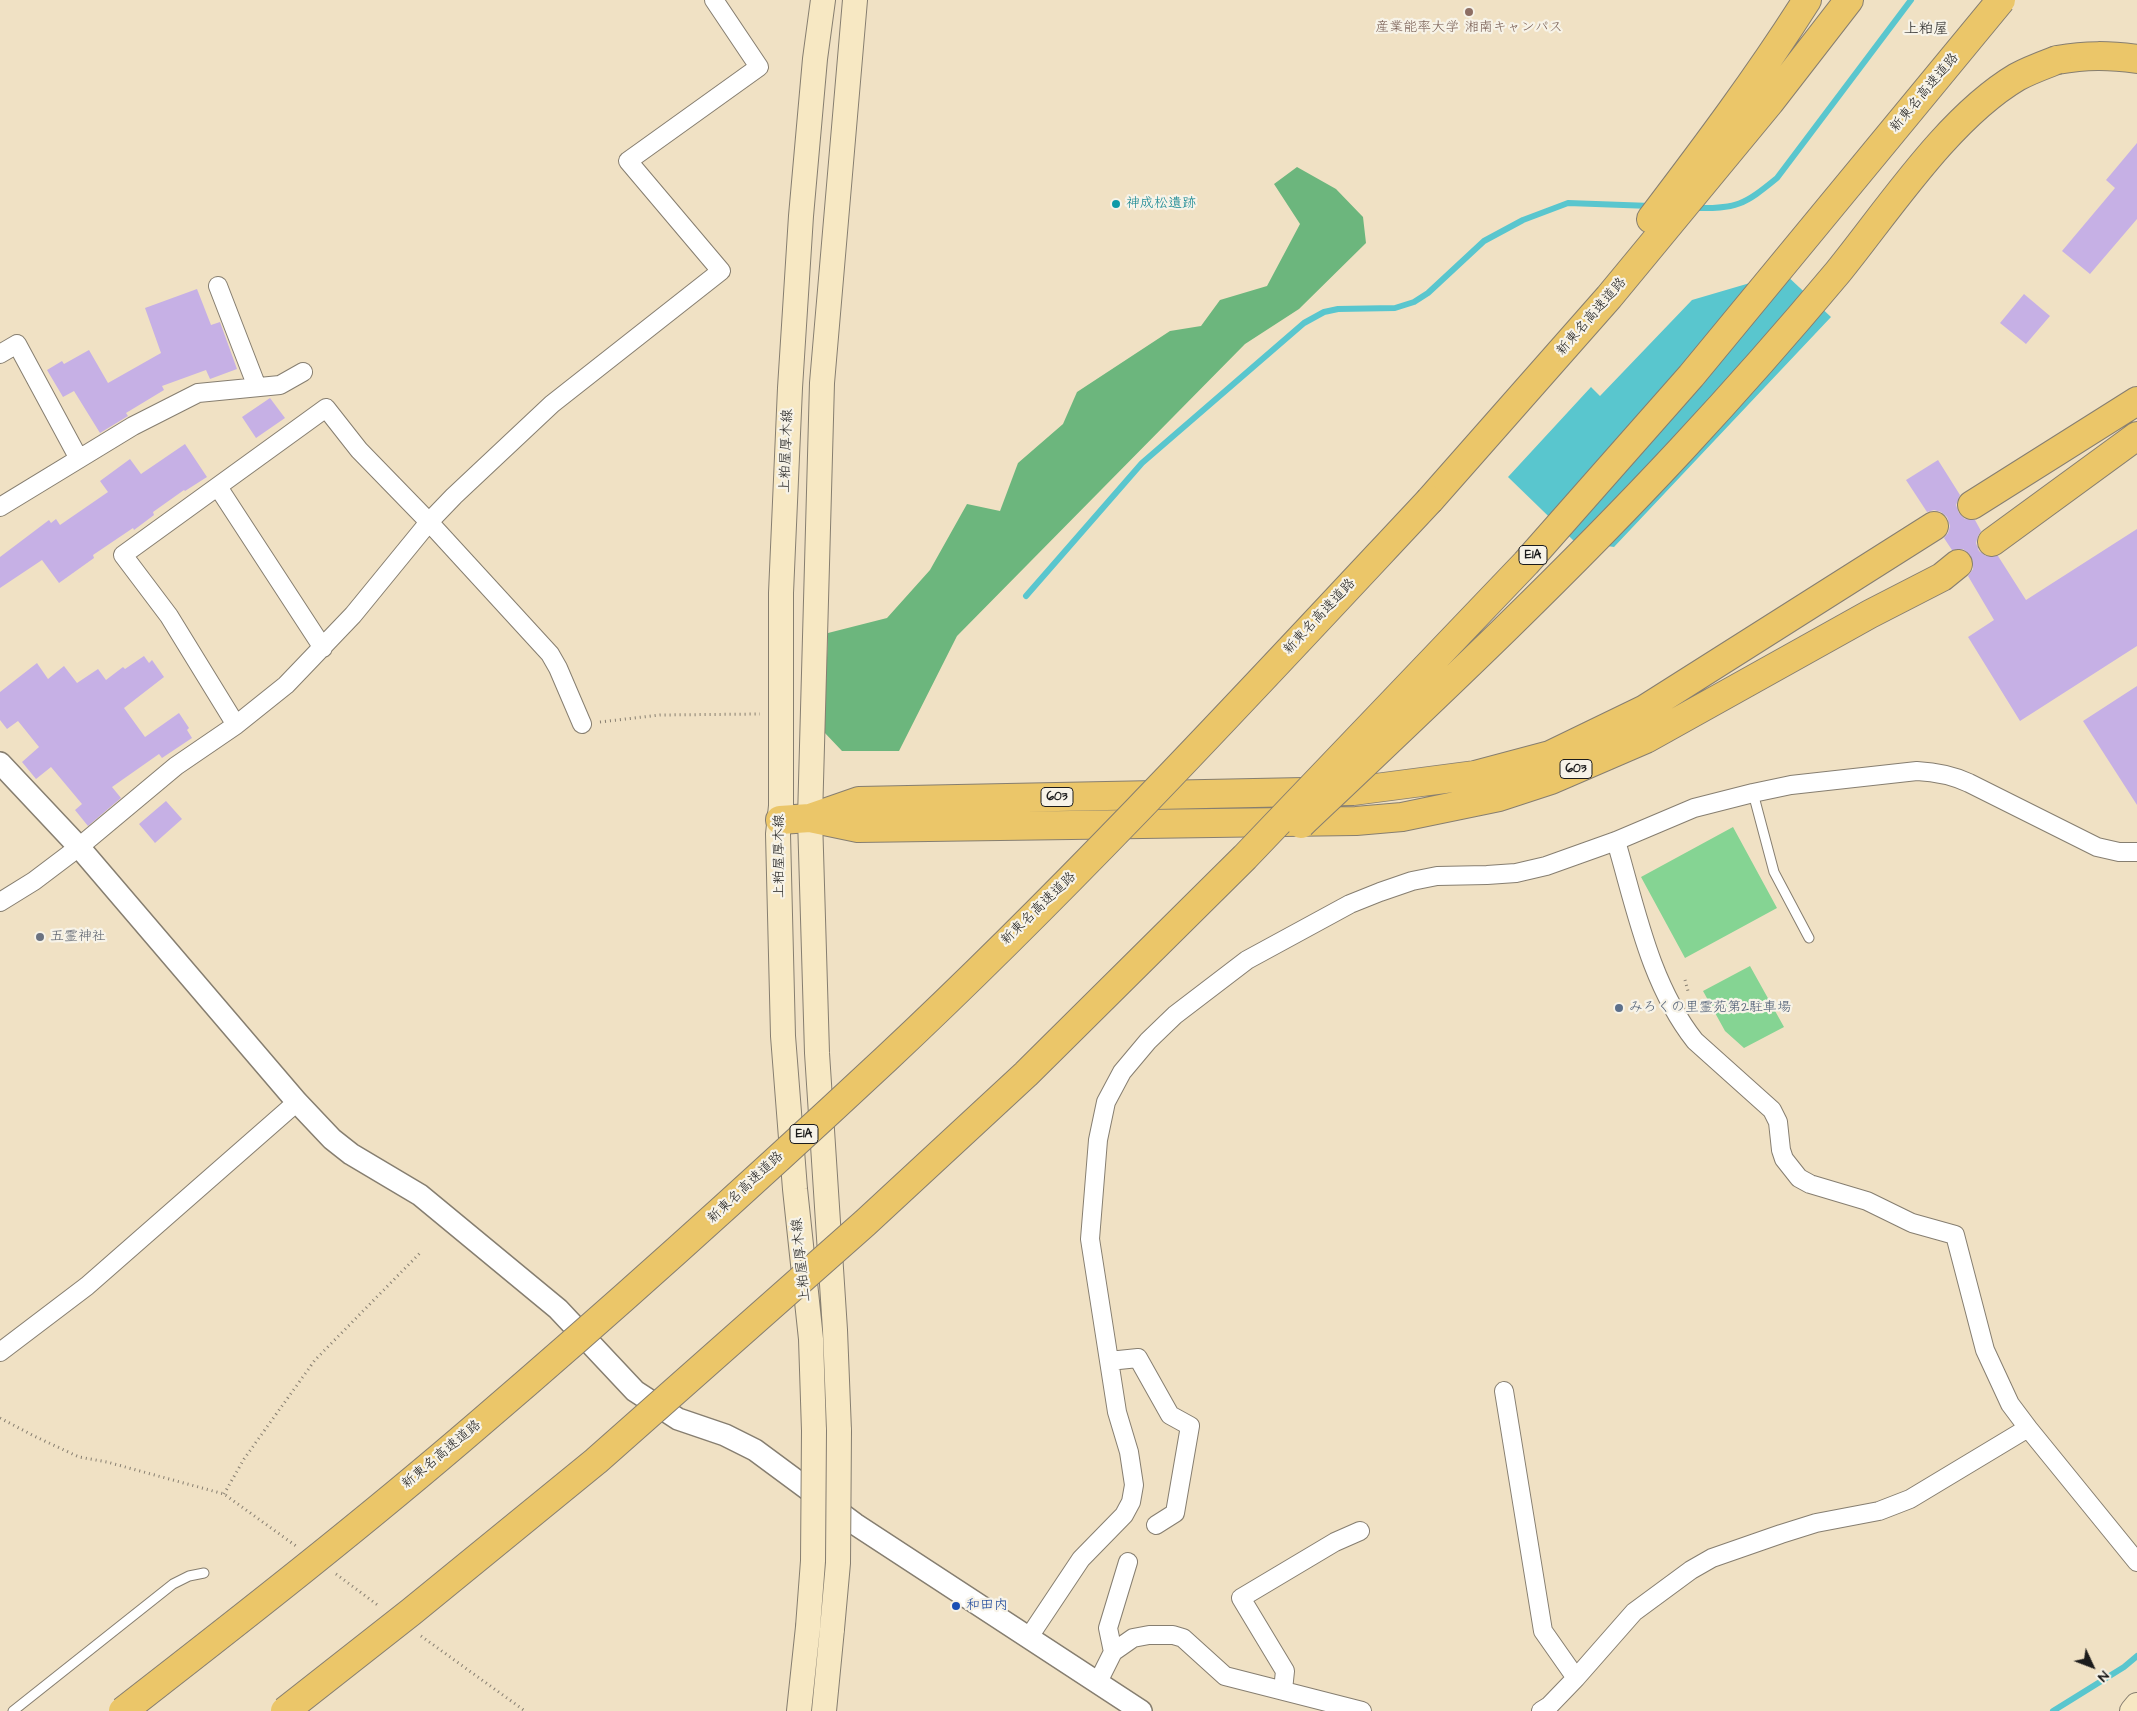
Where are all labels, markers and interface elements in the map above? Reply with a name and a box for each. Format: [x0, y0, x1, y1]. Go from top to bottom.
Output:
marker: 産業能率大学 湘南キャンパス [1463, 6, 1475, 18]
place label: 産業能率大学 湘南キャンパス [1375, 20, 1563, 36]
district label: 上粕屋 [1904, 21, 1948, 39]
street label: 新東名高速道路 [1887, 50, 1963, 136]
place label: 神成松遺跡 [1126, 196, 1196, 212]
marker: 神成松遺跡 [1110, 198, 1122, 210]
street label: 新東名高速道路 [1554, 275, 1630, 359]
street label: 上粕屋厚木線 [777, 409, 797, 493]
road number: E1A [1519, 546, 1547, 564]
street label: 新東名高速道路 [1280, 575, 1360, 659]
road number: 603 [1560, 760, 1592, 779]
road number: 603 [1041, 788, 1073, 806]
street label: 上粕屋厚木線 [772, 814, 788, 898]
street label: 新東名高速道路 [998, 869, 1080, 949]
place label: 五霊神社 [50, 929, 106, 945]
marker: 五霊神社 [34, 931, 46, 943]
place label: みろくの里霊苑第2駐車場 [1629, 1000, 1791, 1016]
marker: みろくの里霊苑第2駐車場 [1613, 1002, 1625, 1014]
road number: E1A [790, 1124, 818, 1144]
street label: 新東名高速道路 [704, 1148, 788, 1228]
street label: 上粕屋厚木線 [789, 1217, 815, 1303]
street label: 新東名高速道路 [399, 1417, 485, 1493]
place label: 和田内 [966, 1598, 1008, 1614]
marker: 和田内 [950, 1600, 962, 1612]
north arrow [2067, 1641, 2117, 1691]
text: N [2093, 1666, 2113, 1686]

